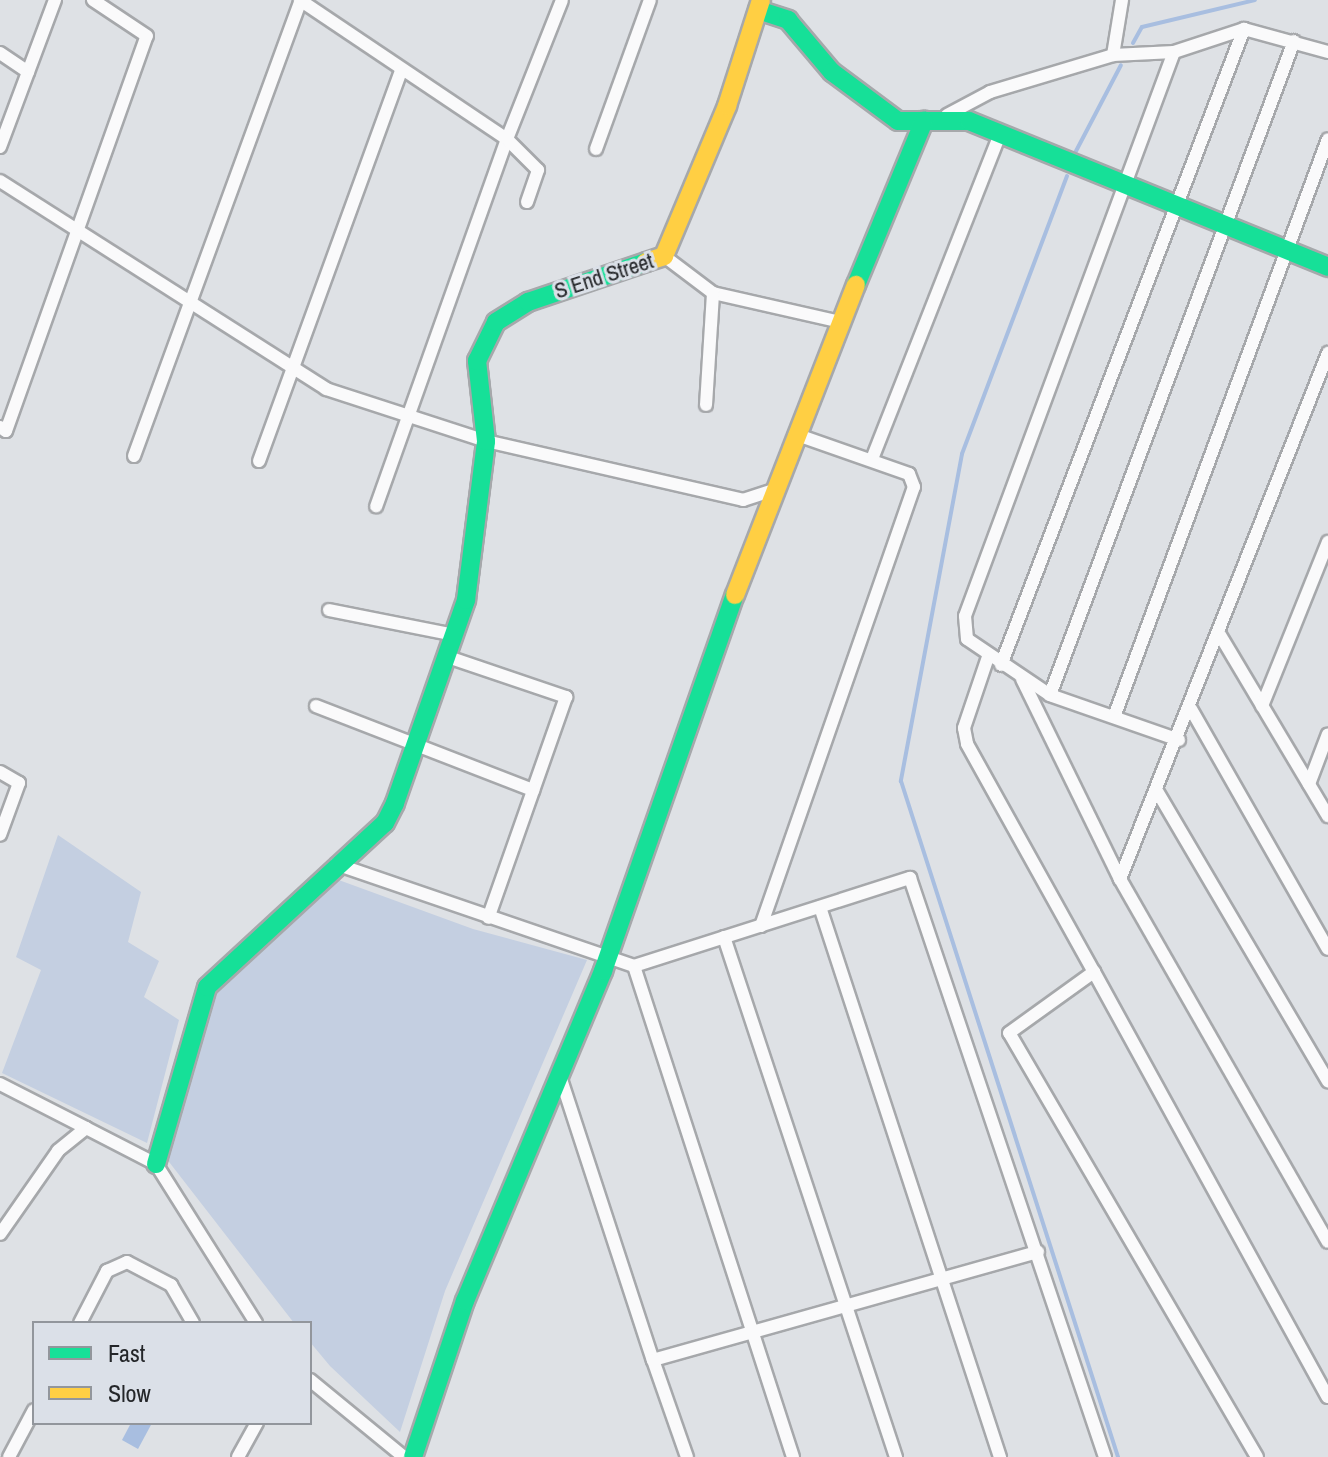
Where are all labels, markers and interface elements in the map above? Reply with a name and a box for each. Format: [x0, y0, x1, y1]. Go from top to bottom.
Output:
street label: S End Street [551, 248, 657, 304]
legend [32, 1321, 312, 1425]
text: Fast [108, 1337, 145, 1369]
text: Slow [108, 1377, 151, 1409]

